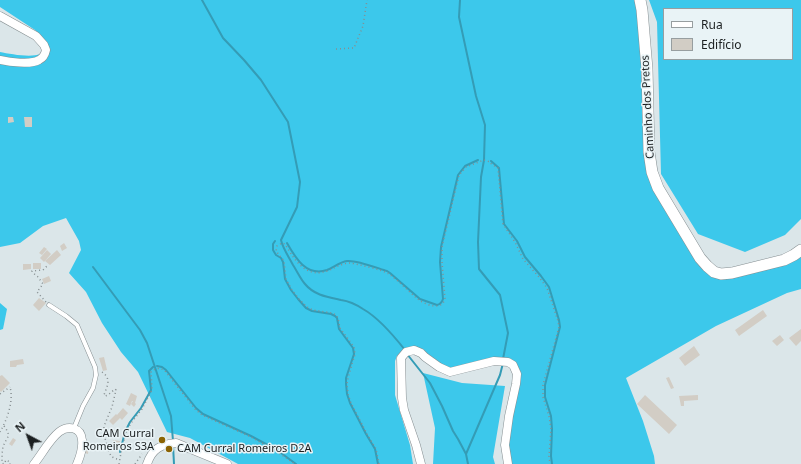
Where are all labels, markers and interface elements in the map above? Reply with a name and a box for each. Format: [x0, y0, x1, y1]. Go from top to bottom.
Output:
legend [663, 8, 793, 60]
text: Rua [701, 16, 723, 33]
text: Edifício [701, 36, 742, 53]
street label: Caminho dos Pretos [639, 55, 657, 159]
north arrow [8, 416, 48, 456]
text: N [11, 418, 28, 435]
place label: CAM Curral Romeiros S3A [83, 427, 154, 453]
marker: CAM Curral Romeiros S3A [157, 435, 167, 445]
place label: CAM Curral Romeiros D2A [177, 442, 312, 456]
marker: CAM Curral Romeiros D2A [164, 444, 174, 454]

